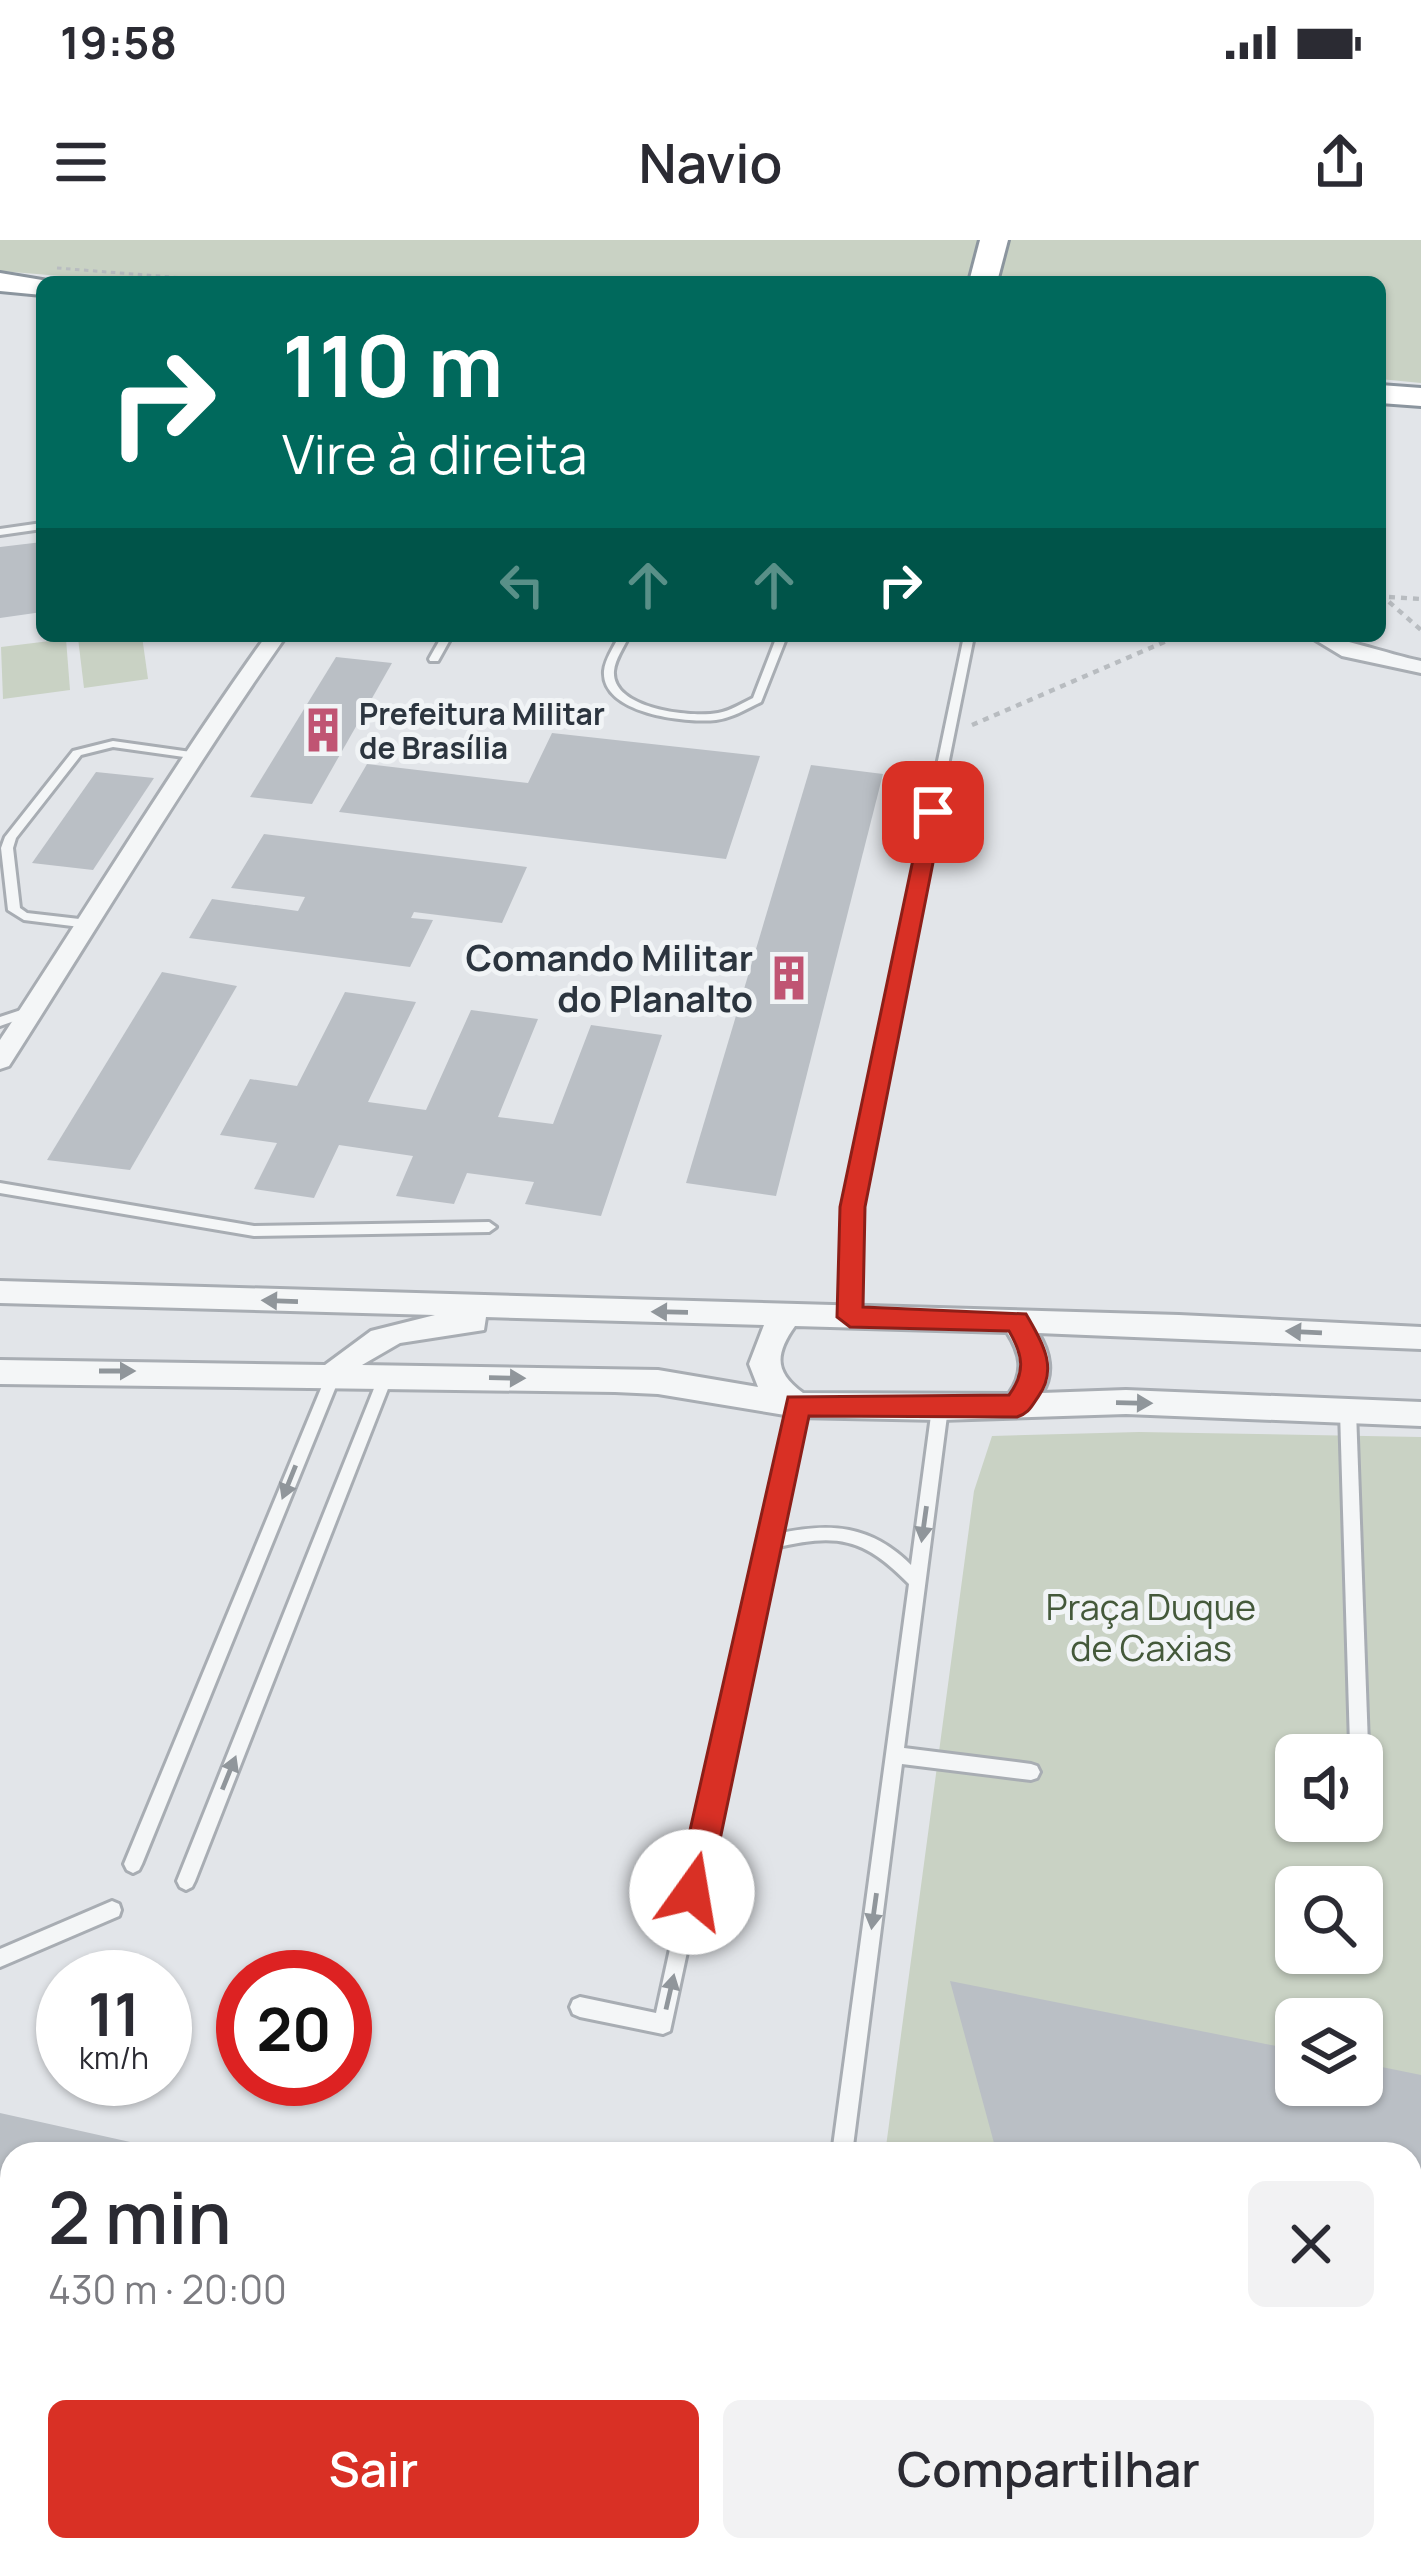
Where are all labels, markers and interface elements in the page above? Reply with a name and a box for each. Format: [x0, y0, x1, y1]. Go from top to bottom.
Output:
text: 19:58 [60, 11, 177, 73]
text: Navio [638, 125, 783, 199]
icon: menu [48, 129, 114, 195]
icon: share [1307, 129, 1373, 195]
text: 110 m [282, 307, 503, 422]
icon: right [84, 324, 240, 480]
text: Vire à direita [282, 416, 588, 490]
icon: left [489, 552, 555, 618]
icon: ahead [615, 552, 681, 618]
icon: ahead [741, 552, 807, 618]
icon: right [867, 552, 933, 618]
place label: Prefeitura Militar de Brasília [359, 693, 605, 768]
building icon: Prefeitura Militar de Brasília [298, 705, 348, 755]
pin [882, 761, 984, 863]
icon: arrive [900, 779, 966, 845]
place label: Comando Militar do Planalto [465, 933, 753, 1023]
building icon: Comando Militar do Planalto [764, 953, 814, 1003]
one-way arrow [260, 1292, 298, 1311]
one-way arrow [650, 1303, 688, 1322]
one-way arrow [1284, 1322, 1322, 1341]
one-way arrow [99, 1361, 137, 1381]
one-way arrow [489, 1369, 527, 1388]
one-way arrow [1116, 1393, 1154, 1413]
one-way arrow [279, 1465, 298, 1501]
one-way arrow [914, 1506, 933, 1543]
park label: Praça Duque de Caxias [1046, 1582, 1256, 1672]
map controls [1275, 1734, 1383, 2106]
button: sound [1275, 1734, 1383, 1842]
one-way arrow [220, 1754, 239, 1790]
position arrow [629, 1829, 755, 1955]
button: search [1275, 1866, 1383, 1974]
one-way arrow [865, 1893, 884, 1930]
speed limit sign: 20 [216, 1950, 372, 2106]
text: 11 [88, 1972, 140, 2054]
one-way arrow [661, 1974, 680, 2011]
button: layers [1275, 1998, 1383, 2106]
text: km/h [79, 2037, 149, 2078]
text: 2 min [48, 2167, 232, 2266]
button: close [1248, 2181, 1374, 2307]
text: 430 m · 20:00 [48, 2262, 287, 2316]
button: Sair [48, 2400, 699, 2538]
button: Compartilhar [723, 2400, 1374, 2538]

